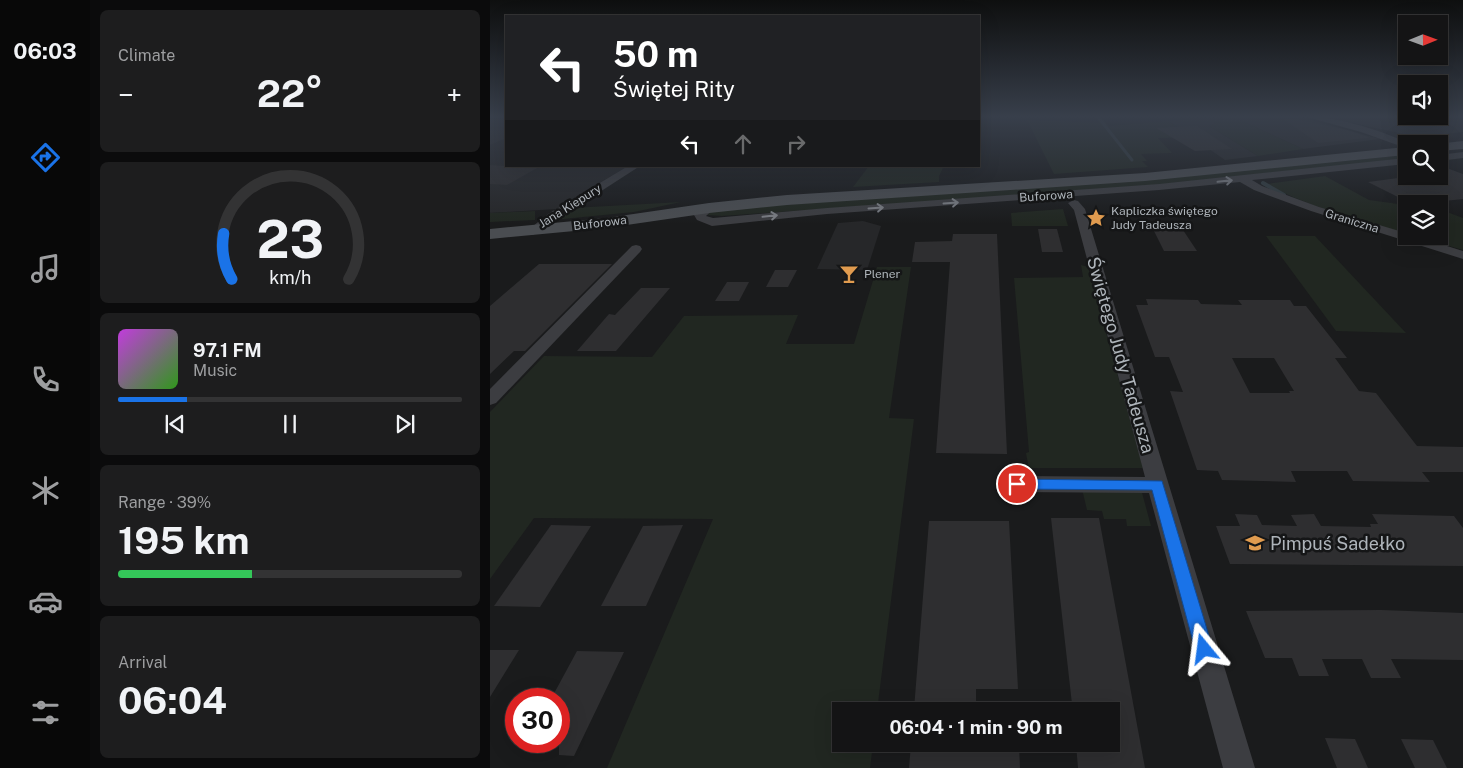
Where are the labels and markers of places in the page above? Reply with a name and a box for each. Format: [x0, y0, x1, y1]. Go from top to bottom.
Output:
place label: Kapliczka świętego Judy Tadeusza [1111, 204, 1218, 232]
place icon: Kapliczka świętego Judy Tadeusza [1085, 207, 1107, 229]
bar icon: Plener [838, 263, 860, 285]
place label: Plener [864, 267, 900, 281]
pin [996, 463, 1038, 505]
school or university icon: Pimpuś Sadełko [1244, 532, 1266, 554]
place label: Pimpuś Sadełko [1270, 533, 1405, 554]

